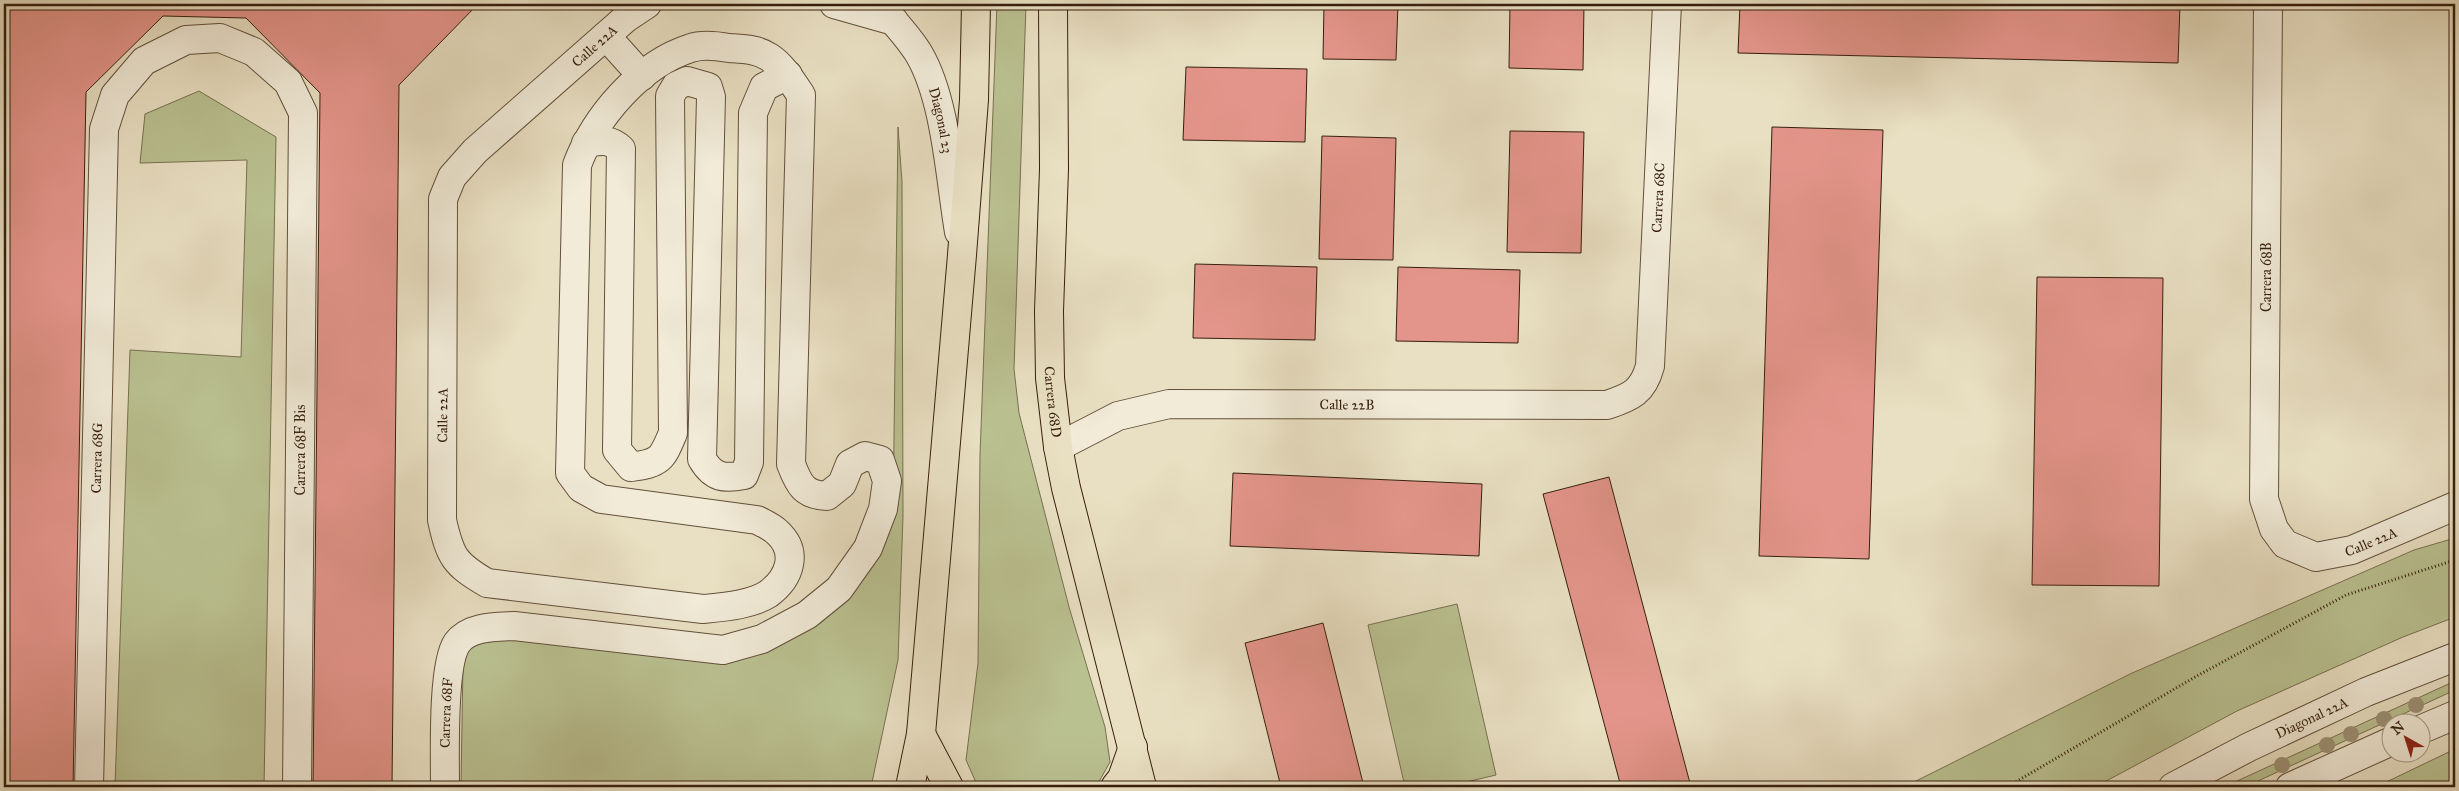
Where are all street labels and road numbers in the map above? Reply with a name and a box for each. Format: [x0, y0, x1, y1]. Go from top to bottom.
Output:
street label: Calle 22A [569, 21, 622, 71]
street label: Diagonal 23 [925, 85, 956, 155]
street label: Carrera 68C [1648, 162, 1669, 233]
street label: Carrera 68B [2258, 242, 2275, 312]
street label: Carrera 68D [1041, 366, 1065, 438]
street label: Calle 22A [434, 387, 451, 443]
street label: Calle 22B [1320, 396, 1375, 413]
street label: Carrera 68F Bis [292, 405, 309, 495]
street label: Carrera 68G [88, 423, 106, 494]
street label: Calle 22A [2344, 524, 2400, 560]
street label: Carrera 68F [437, 677, 457, 748]
street label: Diagonal 22A [2273, 694, 2351, 742]

